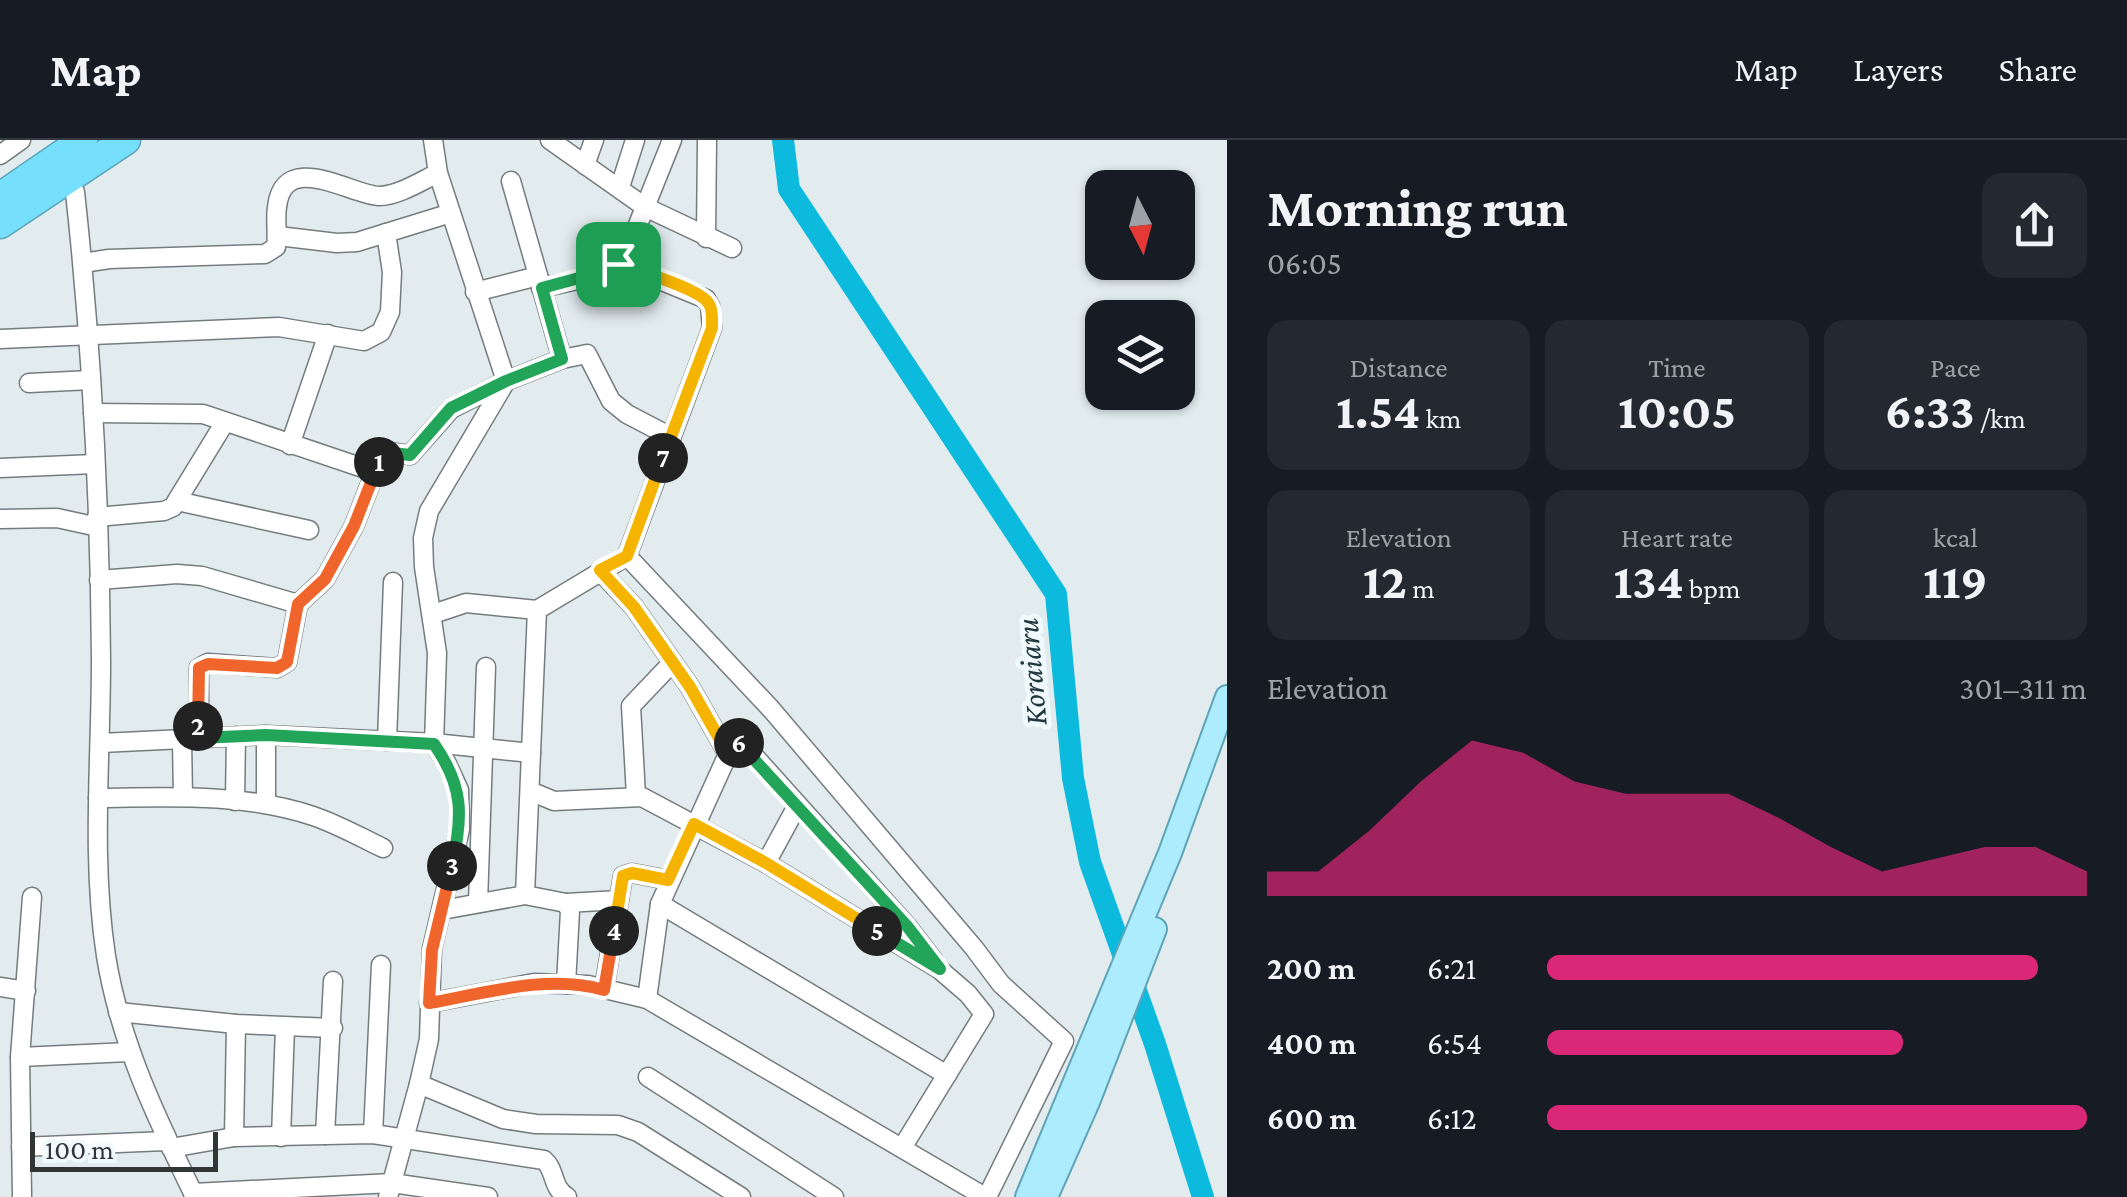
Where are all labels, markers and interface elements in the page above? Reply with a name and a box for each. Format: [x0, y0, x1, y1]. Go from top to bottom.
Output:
text: Map [50, 43, 142, 96]
text: Map [1734, 50, 1798, 89]
text: Layers [1853, 50, 1944, 89]
text: Share [1999, 50, 2077, 89]
north arrow [1085, 170, 1195, 280]
map controls [1085, 170, 1195, 410]
button: share [1982, 173, 2087, 278]
text: Morning run [1267, 177, 1568, 238]
pin [576, 222, 661, 307]
icon: arrive [591, 237, 646, 292]
text: 06:05 [1267, 245, 1342, 281]
button: layers [1085, 300, 1195, 410]
text: Distance [1350, 352, 1448, 383]
text: Time [1648, 352, 1706, 383]
text: Pace [1930, 352, 1981, 383]
text: 1.54 [1336, 383, 1420, 439]
text: 10:05 [1618, 383, 1736, 439]
text: 6:33 [1885, 383, 1975, 439]
text: km [1420, 403, 1461, 434]
text: /km [1975, 403, 2026, 434]
pin: 7 [638, 433, 688, 483]
pin: 1 [354, 437, 404, 487]
text: 7 [656, 442, 670, 473]
text: 1 [374, 446, 384, 477]
text: Elevation [1346, 522, 1452, 553]
text: Heart rate [1621, 522, 1733, 553]
text: kcal [1933, 522, 1978, 553]
text: 12 [1363, 553, 1407, 609]
text: 134 [1614, 553, 1684, 609]
text: 119 [1923, 553, 1988, 609]
text: m [1407, 573, 1435, 604]
text: bpm [1684, 573, 1740, 604]
water label: Koraiaru [1008, 617, 1054, 727]
text: Elevation [1267, 670, 1388, 706]
text: 301–311 m [1959, 670, 2087, 706]
pin: 2 [173, 701, 223, 751]
text: 2 [191, 710, 205, 741]
pin: 6 [714, 718, 764, 768]
text: 6 [731, 727, 747, 758]
pin: 3 [427, 841, 477, 891]
text: 3 [445, 850, 459, 881]
pin: 4 [589, 906, 639, 956]
pin: 5 [852, 906, 902, 956]
text: 4 [606, 915, 622, 946]
text: 5 [870, 915, 884, 946]
text: 200 m [1267, 950, 1355, 986]
text: 6:21 [1427, 950, 1476, 986]
text: 400 m [1267, 1025, 1356, 1061]
text: 6:54 [1427, 1025, 1482, 1061]
text: 600 m [1267, 1100, 1357, 1136]
text: 6:12 [1427, 1100, 1476, 1136]
scale bar [30, 1127, 218, 1172]
text: 100 m [45, 1134, 114, 1165]

